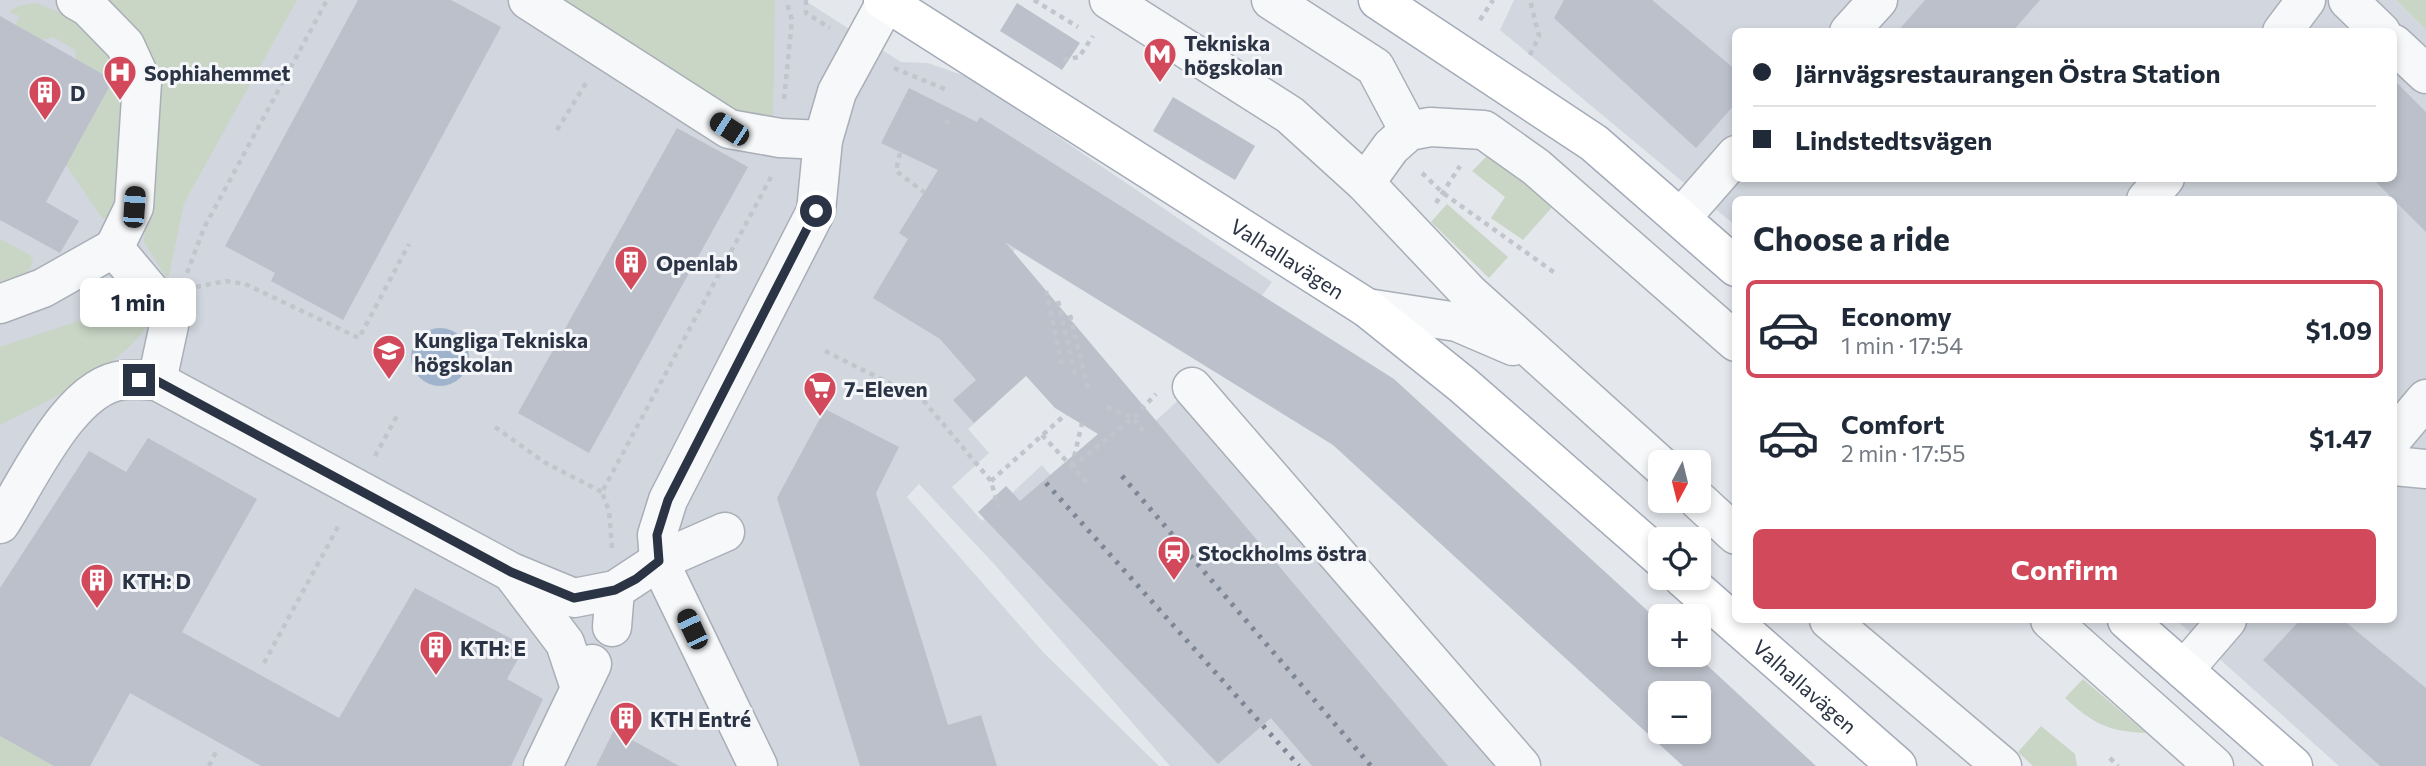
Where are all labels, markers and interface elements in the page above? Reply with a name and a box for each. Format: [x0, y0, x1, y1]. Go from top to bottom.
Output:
place label: Tekniska högskolan [1184, 30, 1283, 79]
metro station icon: Tekniska högskolan [1141, 35, 1179, 84]
hospital icon: Sophiahemmet [101, 53, 139, 102]
text: Järnvägsrestaurangen Östra Station [1795, 57, 2221, 88]
place label: Sophiahemmet [144, 60, 290, 85]
building icon: D [26, 73, 64, 122]
place label: D [70, 80, 85, 105]
car [706, 109, 753, 149]
text: Lindstedtsvägen [1795, 124, 1992, 155]
car [123, 185, 146, 229]
route start [800, 195, 832, 227]
street label: Valhallavägen [1226, 212, 1349, 303]
text: Choose a ride [1753, 218, 1950, 258]
building icon: Openlab [612, 243, 650, 292]
place label: Openlab [656, 250, 738, 275]
callout: 1 min [81, 278, 197, 328]
text: 1 min [111, 288, 165, 316]
icon: car [1757, 298, 1820, 361]
text: Economy [1841, 300, 1952, 331]
text: $1.09 [2305, 314, 2372, 345]
place label: Kungliga Tekniska högskolan [414, 327, 588, 376]
text: 1 min · 17:54 [1841, 331, 1963, 359]
school or university icon: Kungliga Tekniska högskolan [370, 332, 408, 381]
route end [123, 364, 155, 396]
supermarket icon: 7-Eleven [801, 369, 839, 418]
place label: 7-Eleven [844, 376, 928, 401]
icon: car [1757, 406, 1820, 469]
text: Comfort [1841, 408, 1944, 439]
text: $1.47 [2309, 422, 2372, 453]
text: 2 min · 17:55 [1841, 439, 1965, 467]
north arrow [1648, 450, 1712, 513]
map controls [1648, 450, 1711, 744]
button: locate [1648, 527, 1711, 590]
button: Confirm [1753, 529, 2376, 609]
station icon: Stockholms östra [1155, 533, 1193, 582]
place label: Stockholms östra [1198, 540, 1367, 565]
building icon: KTH: D [78, 561, 116, 610]
place label: KTH: D [122, 568, 191, 593]
button: + [1648, 604, 1711, 667]
car [674, 606, 711, 652]
building icon: KTH: E [417, 628, 455, 677]
street label: Valhallavägen [1748, 633, 1862, 738]
place label: KTH: E [460, 635, 526, 660]
button: − [1648, 681, 1711, 744]
building icon: KTH Entré [607, 699, 645, 748]
place label: KTH Entré [650, 706, 751, 731]

